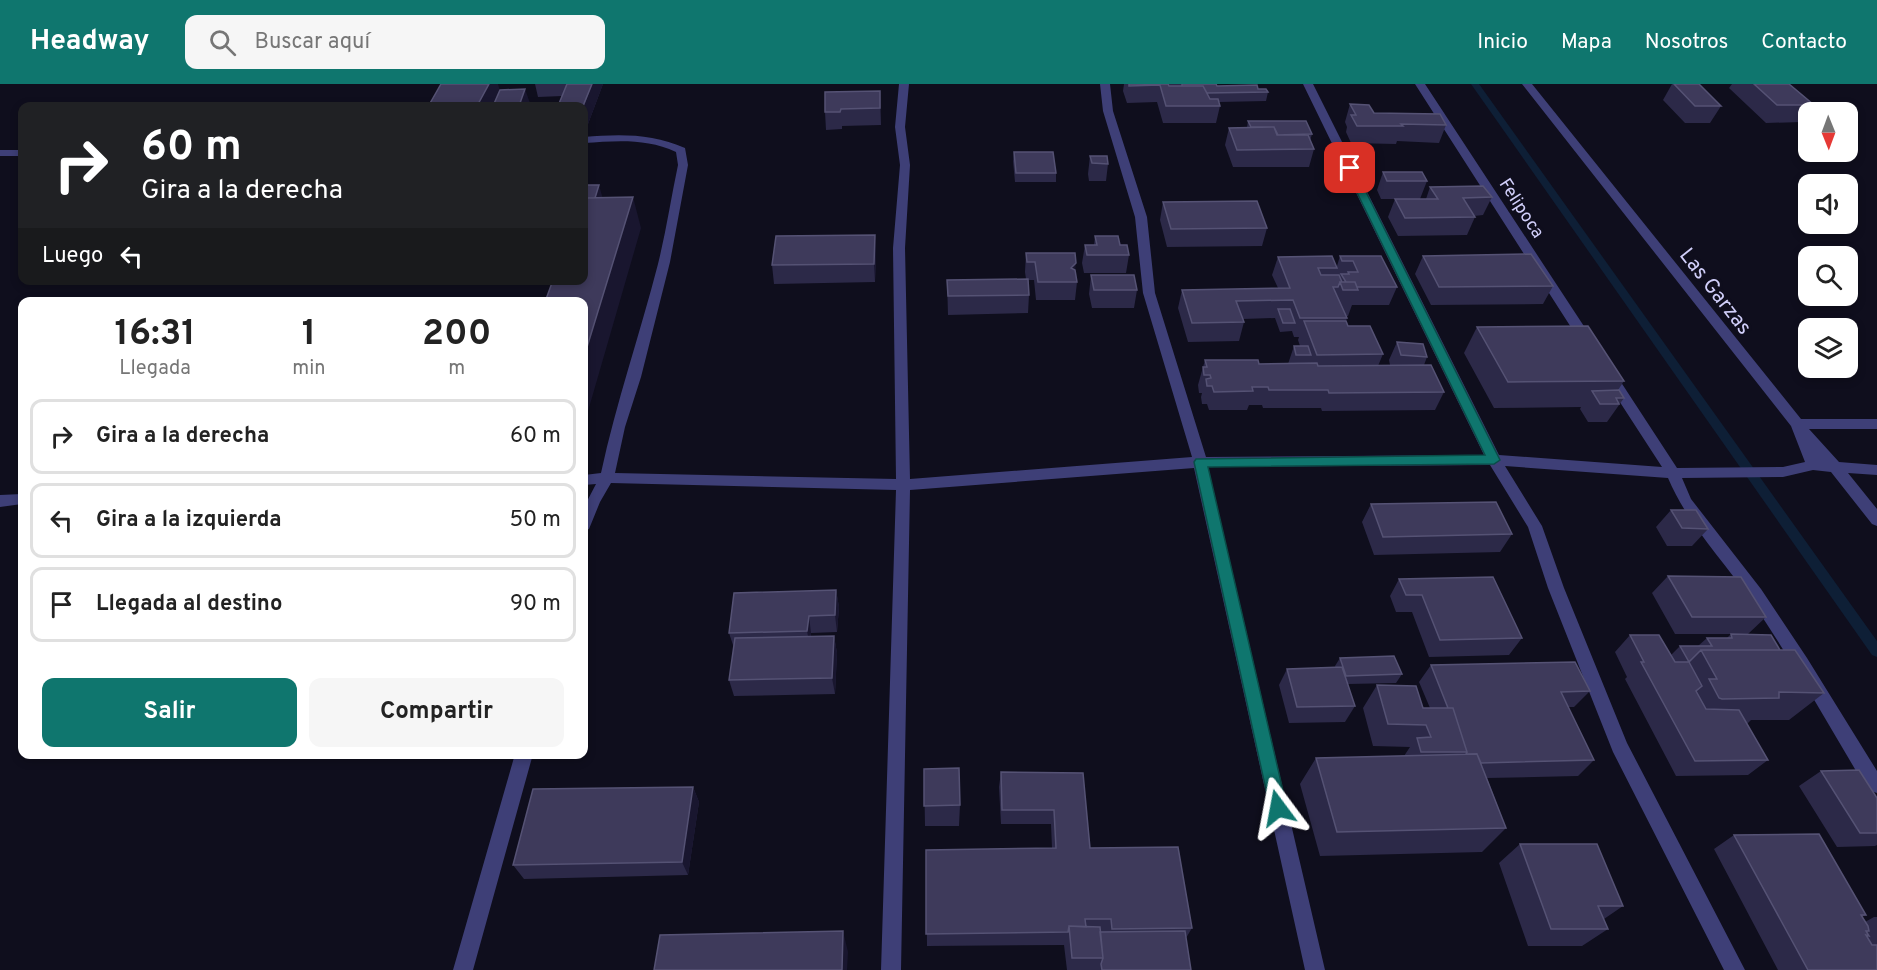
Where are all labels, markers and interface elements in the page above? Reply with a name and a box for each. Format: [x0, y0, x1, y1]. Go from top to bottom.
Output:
search box [185, 15, 605, 69]
text: Headway [30, 24, 149, 60]
icon: search [206, 26, 239, 59]
text: Buscar aquí [254, 29, 370, 56]
text: Inicio [1477, 29, 1528, 56]
text: Mapa [1561, 29, 1612, 56]
text: Nosotros [1645, 29, 1728, 56]
text: Contacto [1761, 29, 1847, 56]
north arrow [1798, 102, 1858, 162]
map controls [1798, 102, 1858, 378]
text: 60 m [141, 122, 242, 175]
icon: right [42, 126, 120, 204]
pin [1324, 142, 1375, 193]
icon: arrive [1333, 151, 1366, 184]
text: Gira a la derecha [141, 174, 343, 208]
button: sound [1798, 174, 1858, 234]
street label: Felipoca [1493, 175, 1549, 243]
icon: left [115, 240, 148, 273]
text: Luego [42, 243, 103, 270]
street label: Las Garzas [1673, 243, 1757, 341]
button: search [1798, 246, 1858, 306]
text: 16:31 [115, 312, 196, 358]
text: 1 [302, 312, 316, 358]
text: 200 [422, 312, 491, 358]
button: layers [1798, 318, 1858, 378]
text: Llegada [119, 356, 191, 382]
text: min [292, 356, 325, 382]
text: m [448, 356, 465, 382]
icon: right [45, 420, 78, 453]
text: Gira a la derecha [96, 423, 269, 450]
text: 60 m [510, 423, 561, 450]
icon: left [45, 504, 78, 537]
text: Gira a la izquierda [96, 507, 282, 534]
text: 50 m [509, 507, 561, 534]
icon: arrive [45, 588, 78, 621]
text: Llegada al destino [96, 591, 282, 618]
text: 90 m [510, 591, 561, 618]
button: Salir [42, 678, 297, 747]
button: Compartir [309, 678, 564, 747]
position arrow [1246, 776, 1310, 840]

